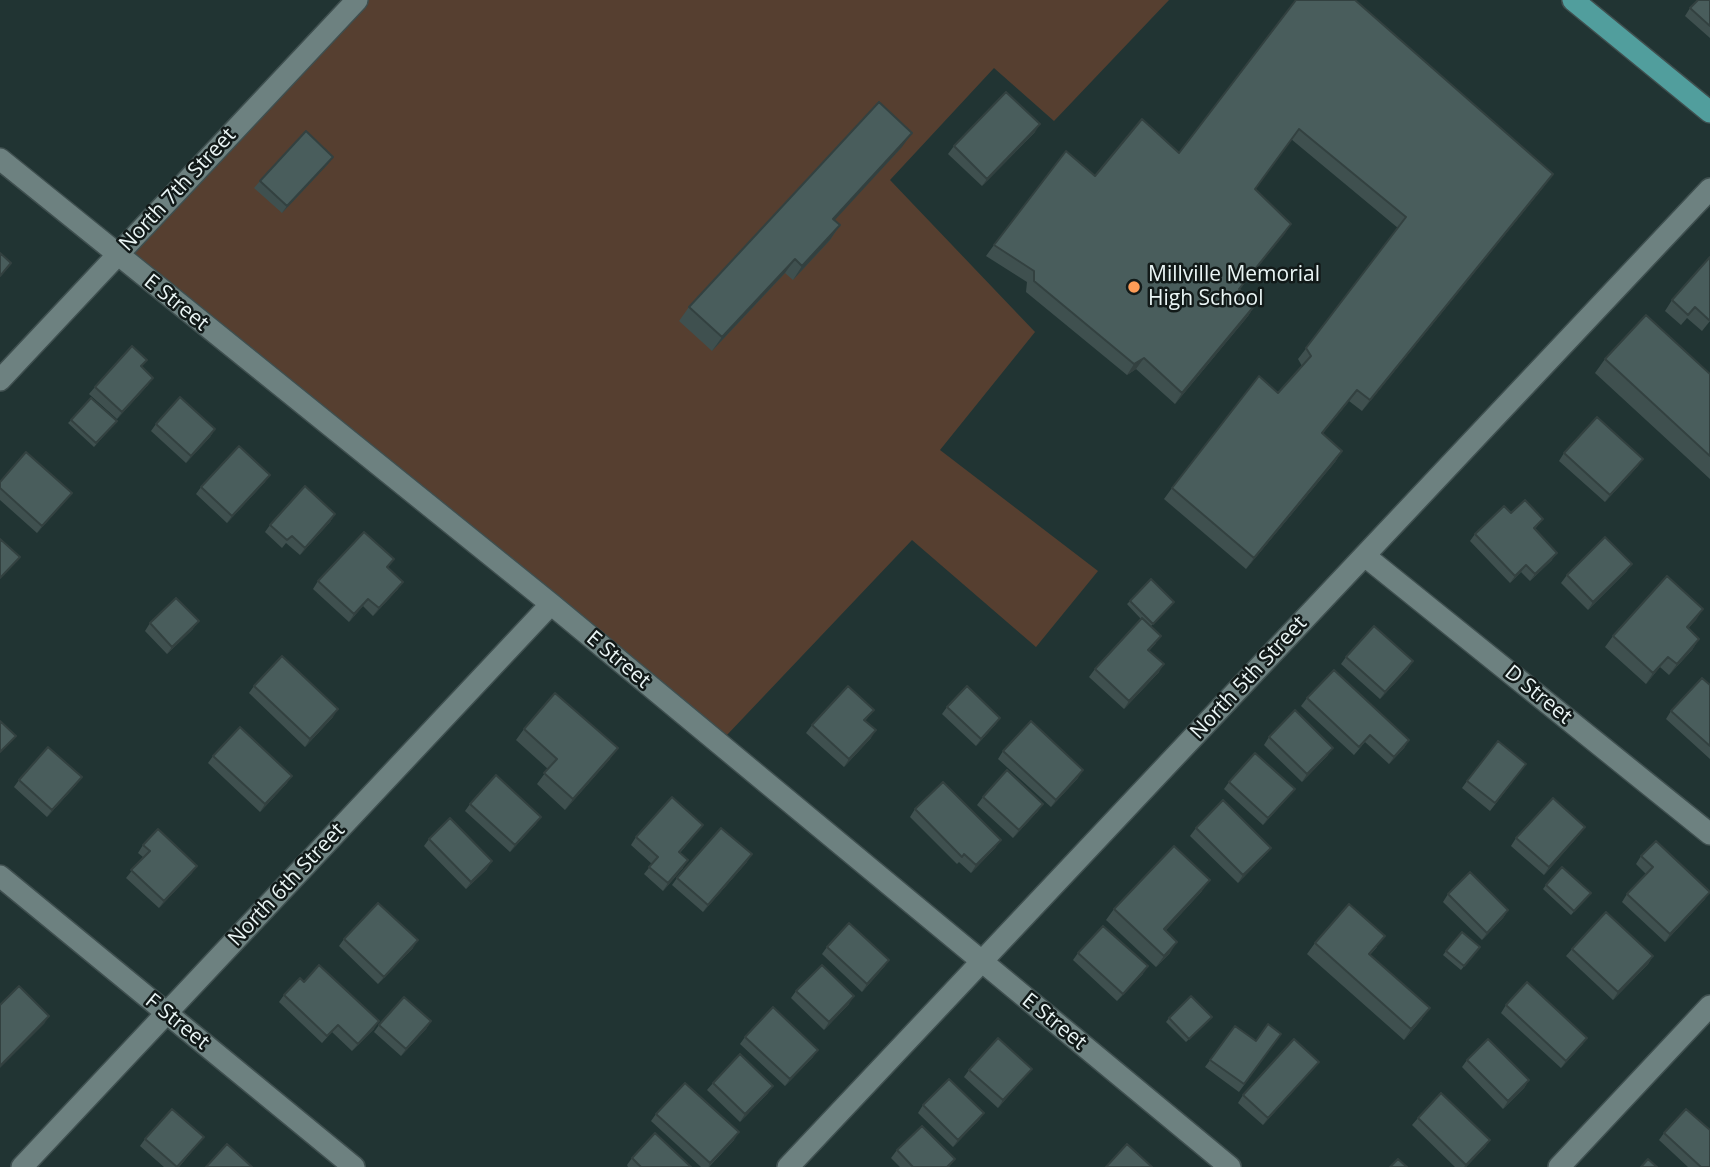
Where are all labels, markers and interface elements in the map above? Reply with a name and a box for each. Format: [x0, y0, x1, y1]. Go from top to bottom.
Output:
street label: North 7th Street [114, 123, 242, 257]
place label: Millville Memorial High School [1148, 262, 1320, 312]
street label: E Street [139, 269, 213, 337]
marker: Millville Memorial High School [1126, 279, 1142, 295]
street label: North 5th Street [1185, 611, 1313, 745]
street label: E Street [581, 626, 655, 694]
street label: D Street [1499, 660, 1577, 730]
street label: North 6th Street [223, 818, 351, 952]
street label: E Street [1017, 988, 1091, 1056]
street label: F Street [140, 989, 214, 1055]

